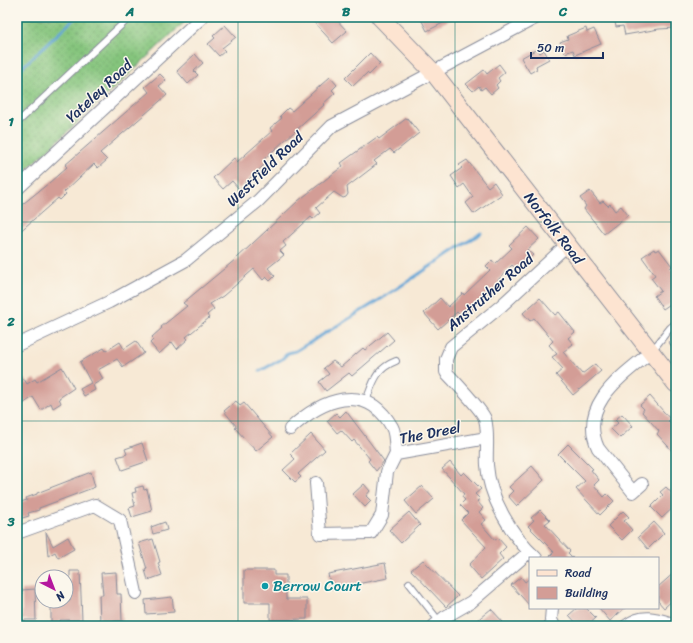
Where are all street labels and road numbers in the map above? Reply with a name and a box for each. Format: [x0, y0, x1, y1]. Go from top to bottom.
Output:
street label: Yateley Road [60, 52, 139, 129]
street label: Westfield Road [220, 124, 311, 213]
street label: Norfolk Road [517, 186, 592, 271]
street label: Anstruther Road [440, 246, 541, 338]
street label: The Dreel [397, 414, 464, 452]

